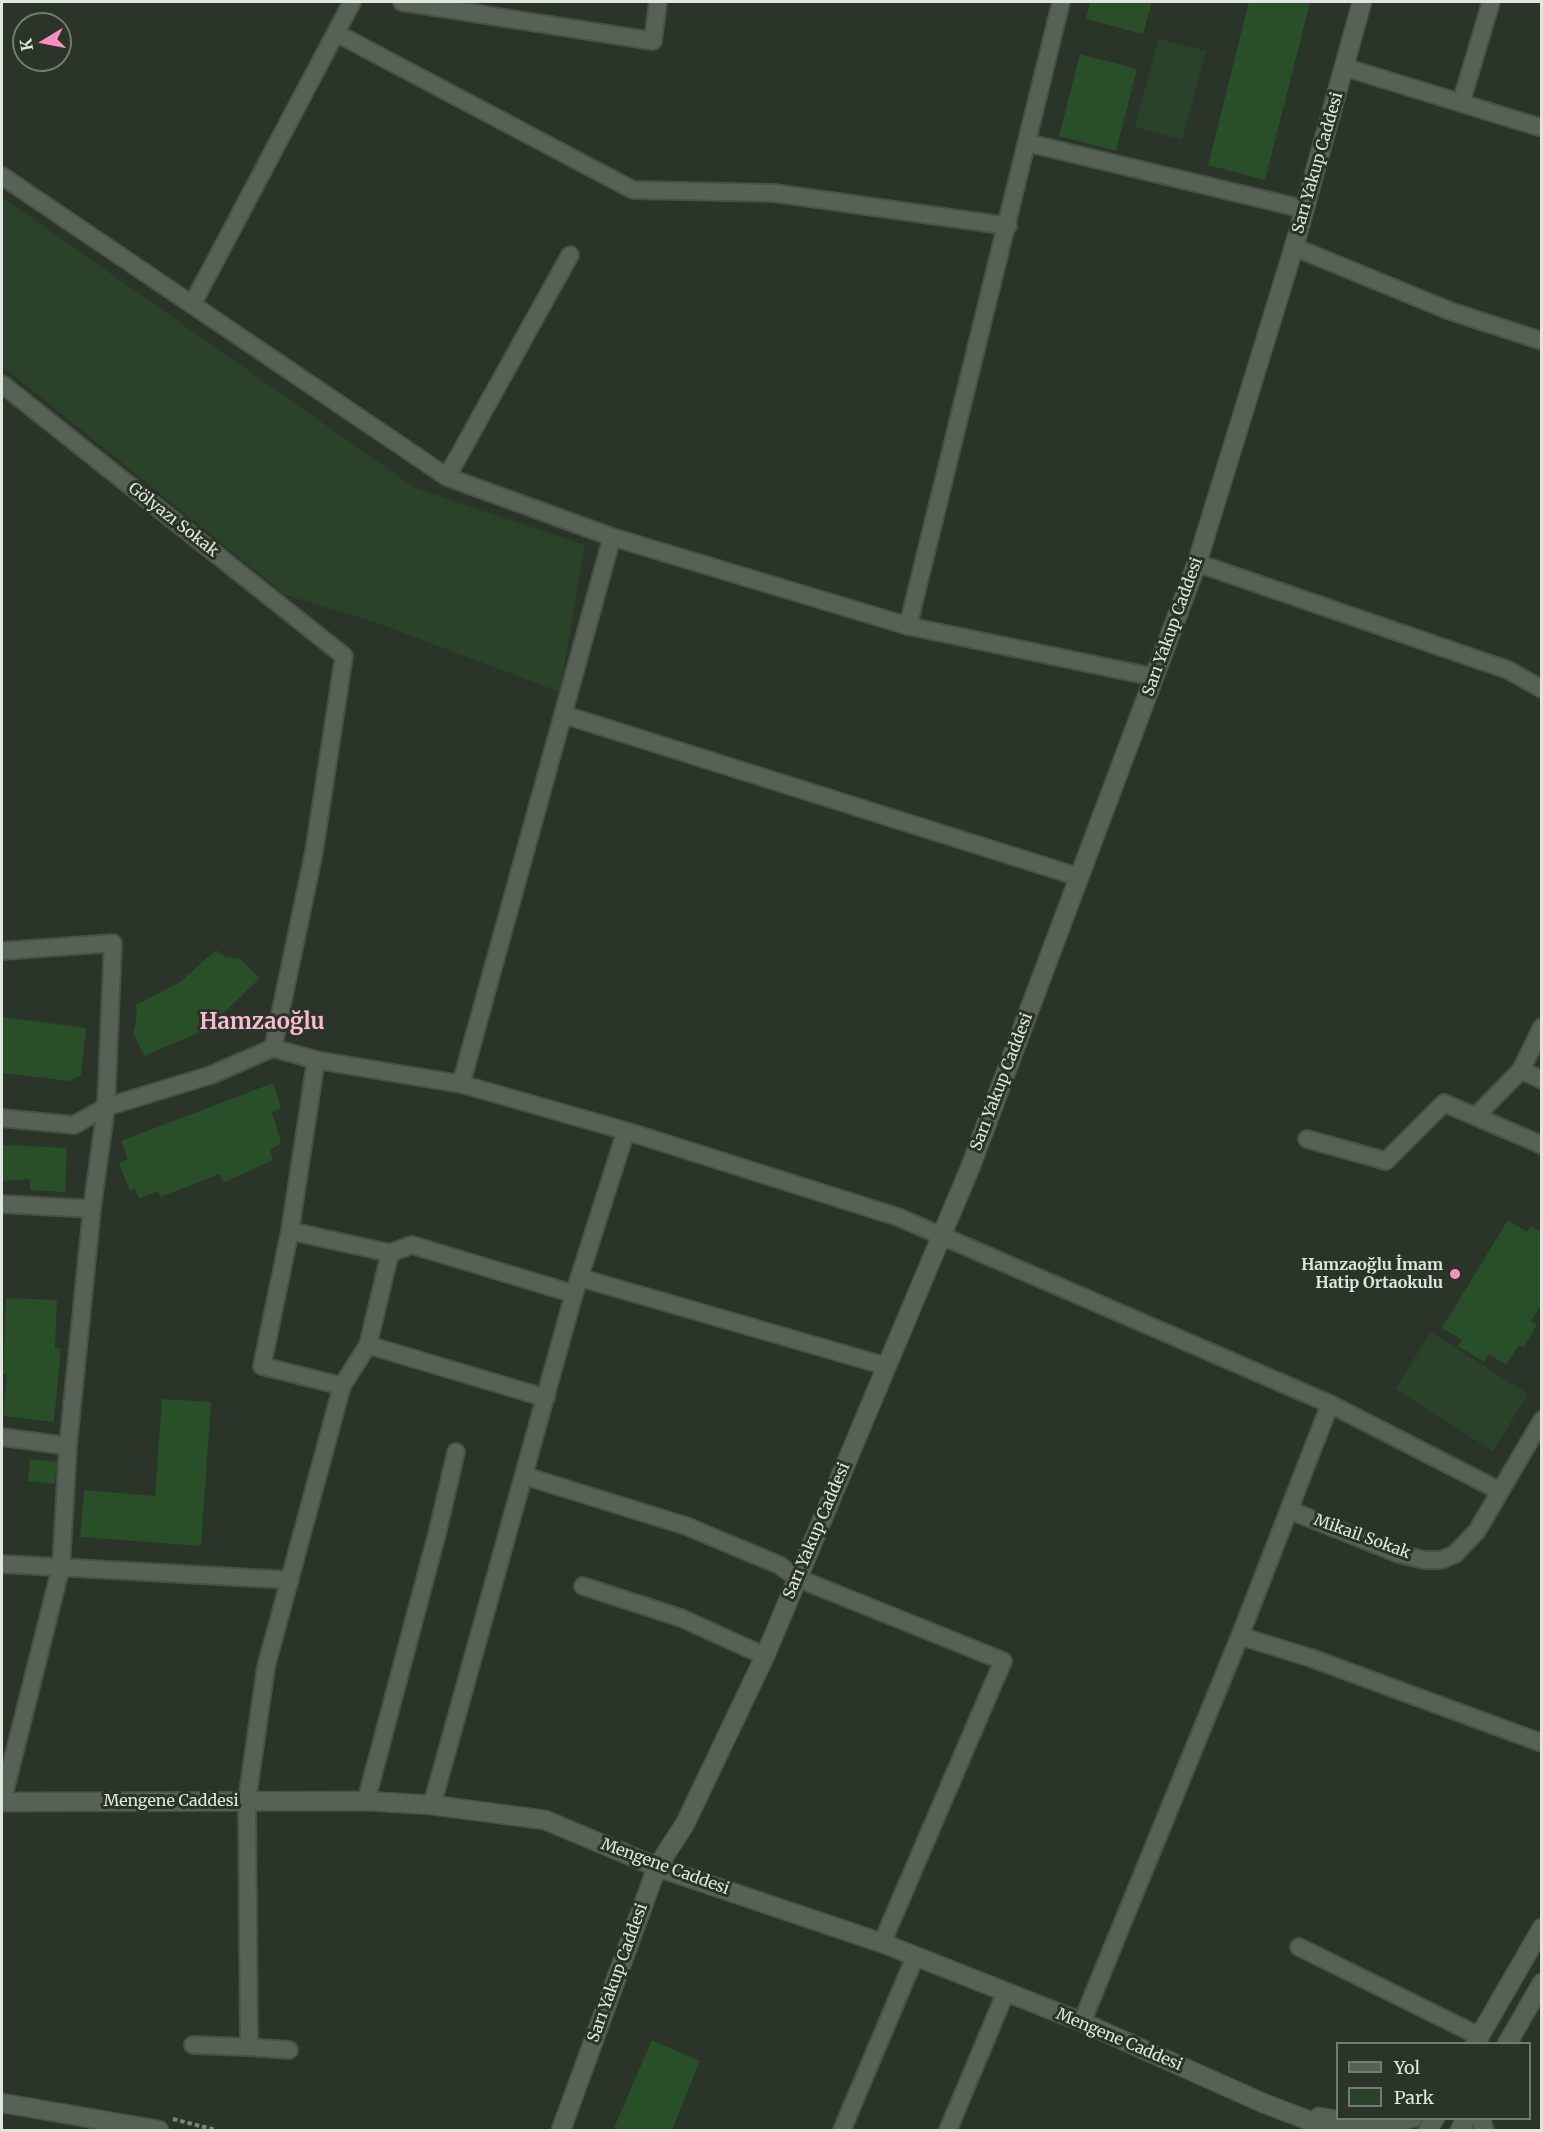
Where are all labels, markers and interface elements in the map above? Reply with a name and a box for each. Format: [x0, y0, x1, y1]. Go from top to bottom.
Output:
north arrow [12, 12, 72, 72]
text: K [15, 37, 37, 52]
street label: Sarı Yakup Caddesi [1289, 90, 1347, 236]
street label: Gölyazı Sokak [124, 479, 222, 561]
street label: Sarı Yakup Caddesi [1139, 555, 1207, 699]
district label: Hamzaoğlu [200, 1010, 324, 1036]
street label: Sarı Yakup Caddesi [967, 1010, 1037, 1154]
place label: Hamzaoğlu İmam Hatip Ortaokulu [1301, 1255, 1443, 1293]
marker: Hamzaoğlu İmam Hatip Ortaokulu [1448, 1267, 1462, 1281]
street label: Sarı Yakup Caddesi [780, 1460, 854, 1602]
street label: Mikail Sokak [1311, 1511, 1413, 1563]
street label: Mengene Caddesi [103, 1791, 239, 1811]
street label: Mengene Caddesi [598, 1835, 732, 1899]
street label: Sarı Yakup Caddesi [584, 1901, 652, 2045]
street label: Mengene Caddesi [1053, 2005, 1185, 2075]
legend [1336, 2042, 1531, 2120]
text: Yol [1394, 2056, 1420, 2079]
text: Park [1394, 2086, 1434, 2109]

